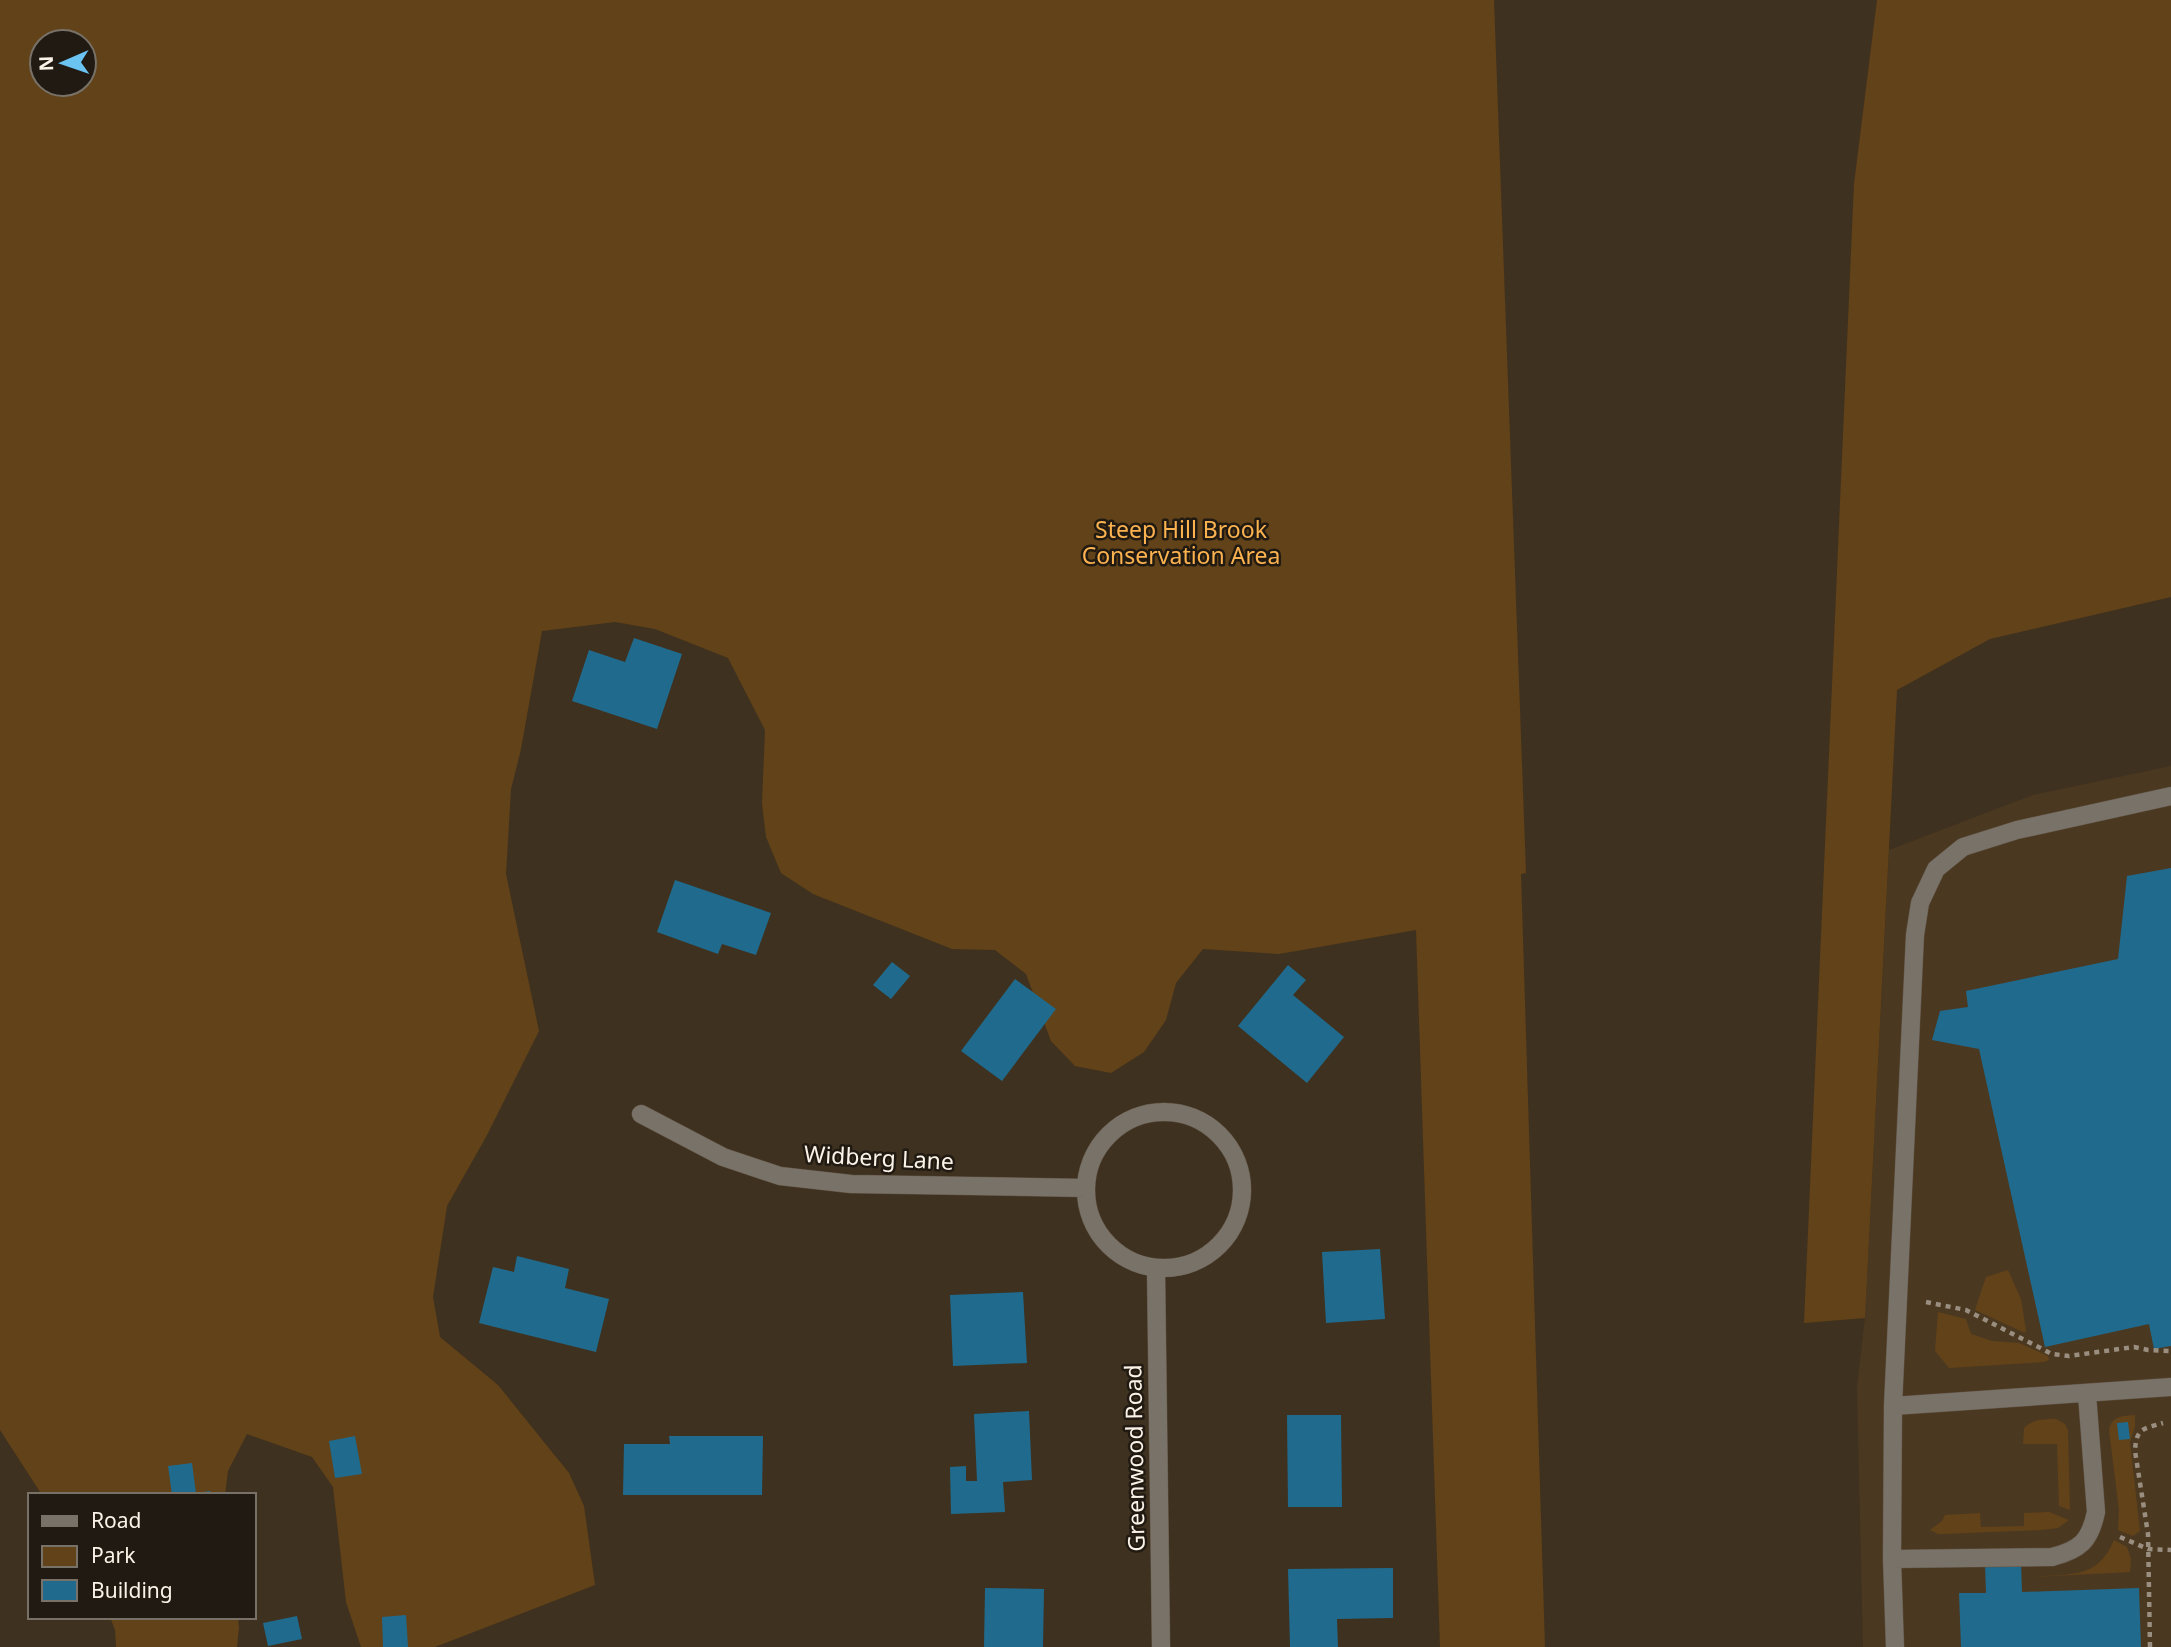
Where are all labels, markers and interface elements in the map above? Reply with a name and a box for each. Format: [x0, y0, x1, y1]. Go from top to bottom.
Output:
north arrow [28, 28, 98, 98]
text: N [33, 55, 59, 72]
park label: Steep Hill Brook Conservation Area [1082, 513, 1280, 571]
street label: Widberg Lane [803, 1137, 955, 1177]
street label: Greenwood Road [1116, 1364, 1152, 1552]
legend [28, 1493, 256, 1619]
text: Road [91, 1506, 141, 1534]
text: Park [91, 1541, 136, 1569]
text: Building [91, 1576, 173, 1604]

